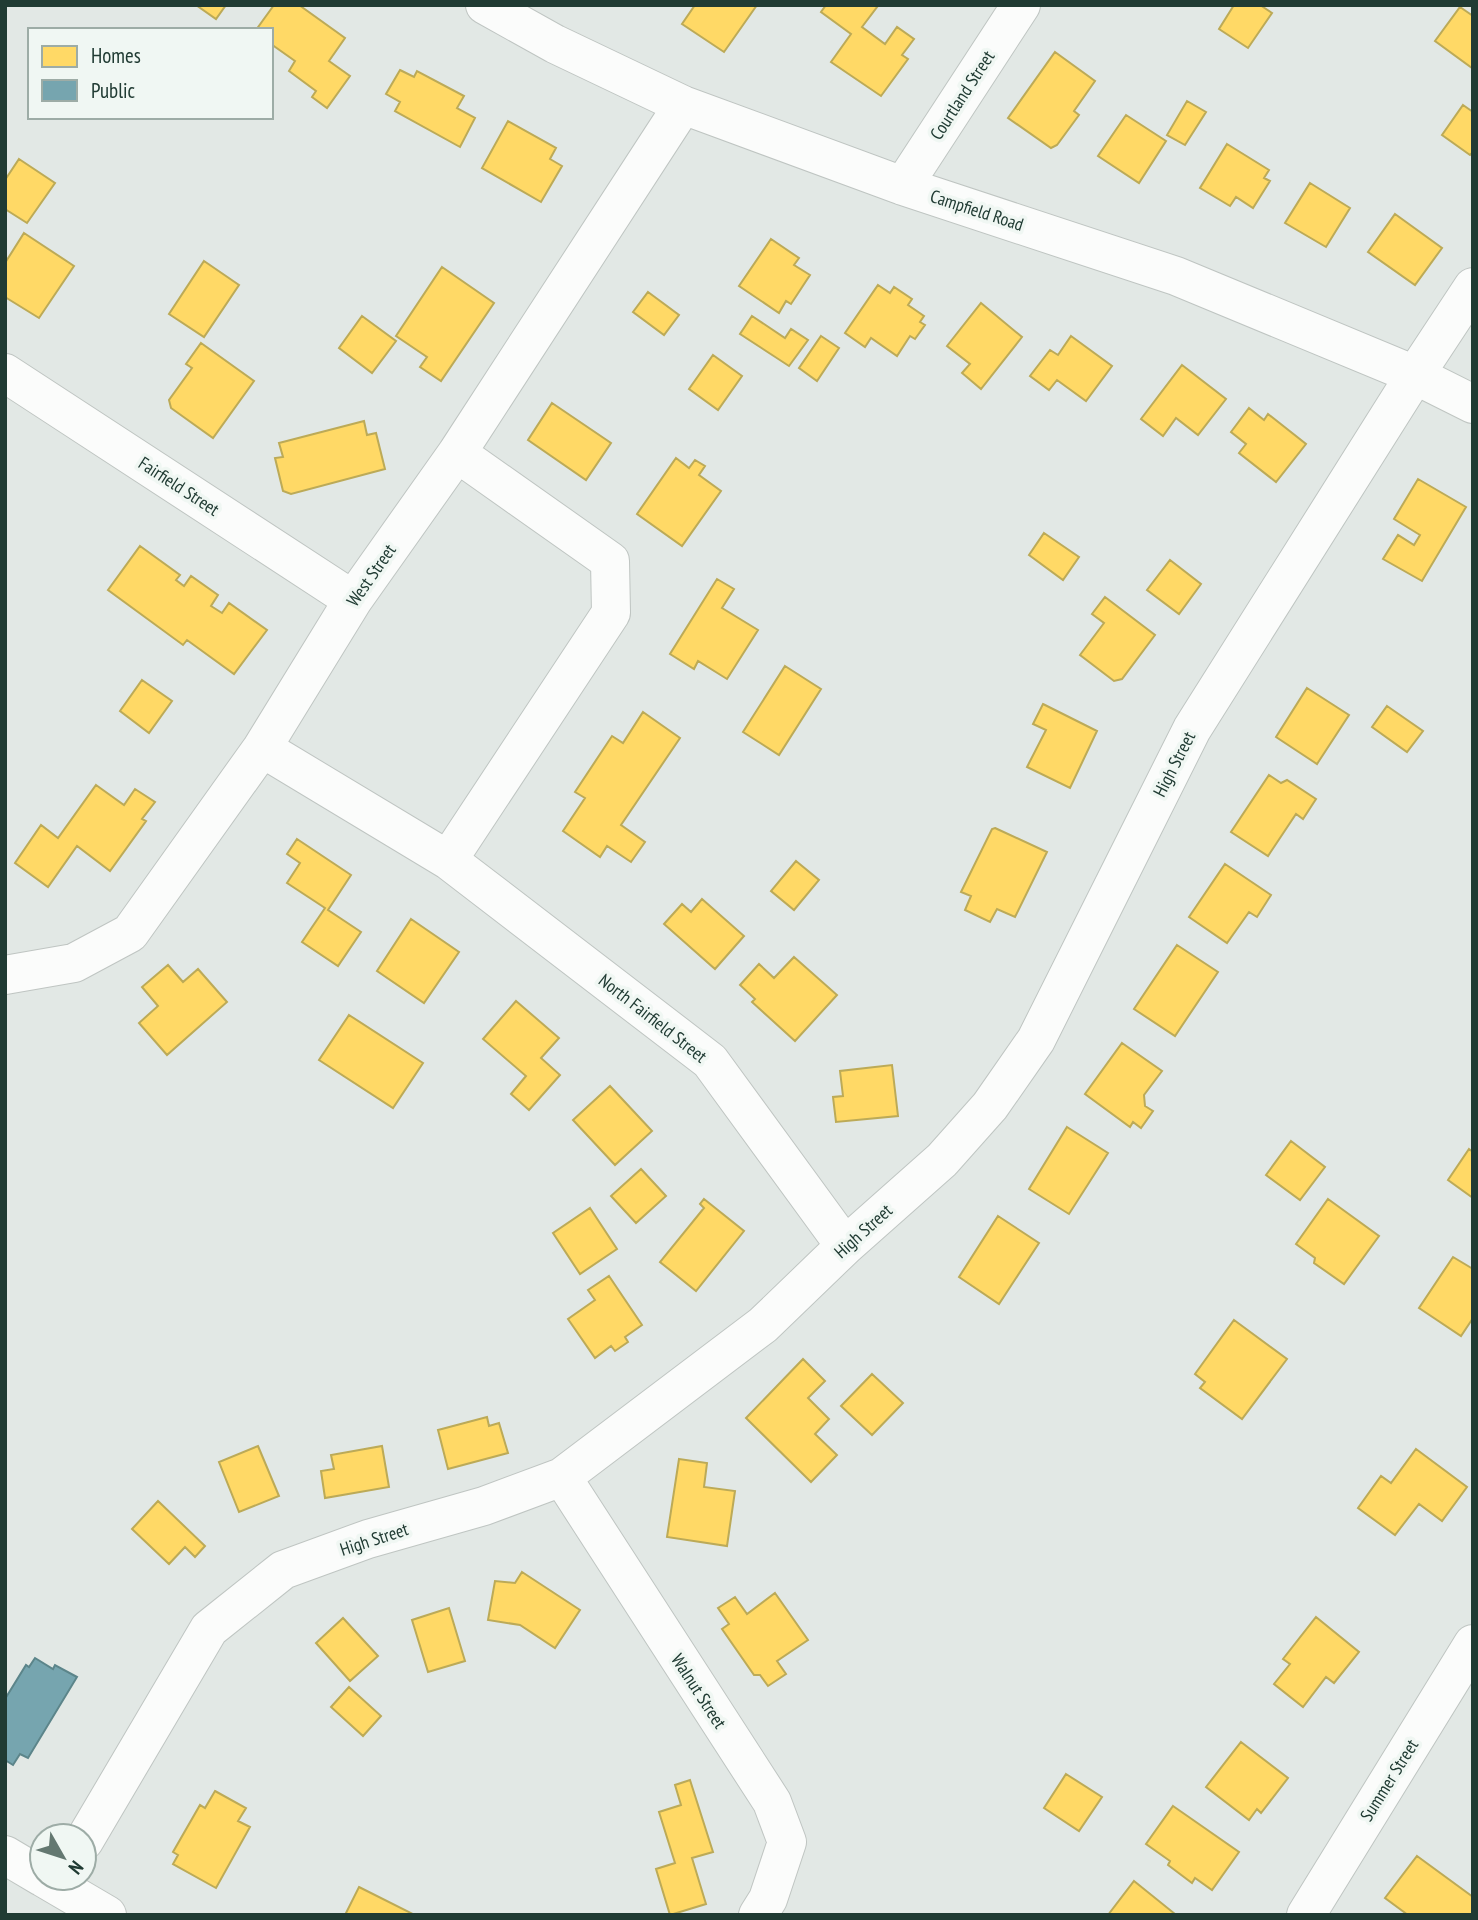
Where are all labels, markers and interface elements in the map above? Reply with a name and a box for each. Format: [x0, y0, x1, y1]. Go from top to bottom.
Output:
legend [28, 28, 273, 119]
text: Homes [91, 42, 141, 69]
street label: Courtland Street [925, 46, 999, 144]
text: Public [91, 77, 136, 104]
street label: Campfield Road [928, 184, 1026, 236]
street label: Fairfield Street [134, 451, 224, 521]
street label: West Street [341, 539, 401, 611]
street label: High Street [1148, 727, 1200, 801]
street label: North Fairfield Street [594, 969, 712, 1068]
street label: High Street [829, 1199, 897, 1263]
street label: High Street [337, 1517, 411, 1561]
street label: Walnut Street [666, 1649, 732, 1733]
street label: Summer Street [1355, 1735, 1423, 1825]
north arrow [28, 1822, 98, 1892]
text: N [64, 1856, 89, 1879]

